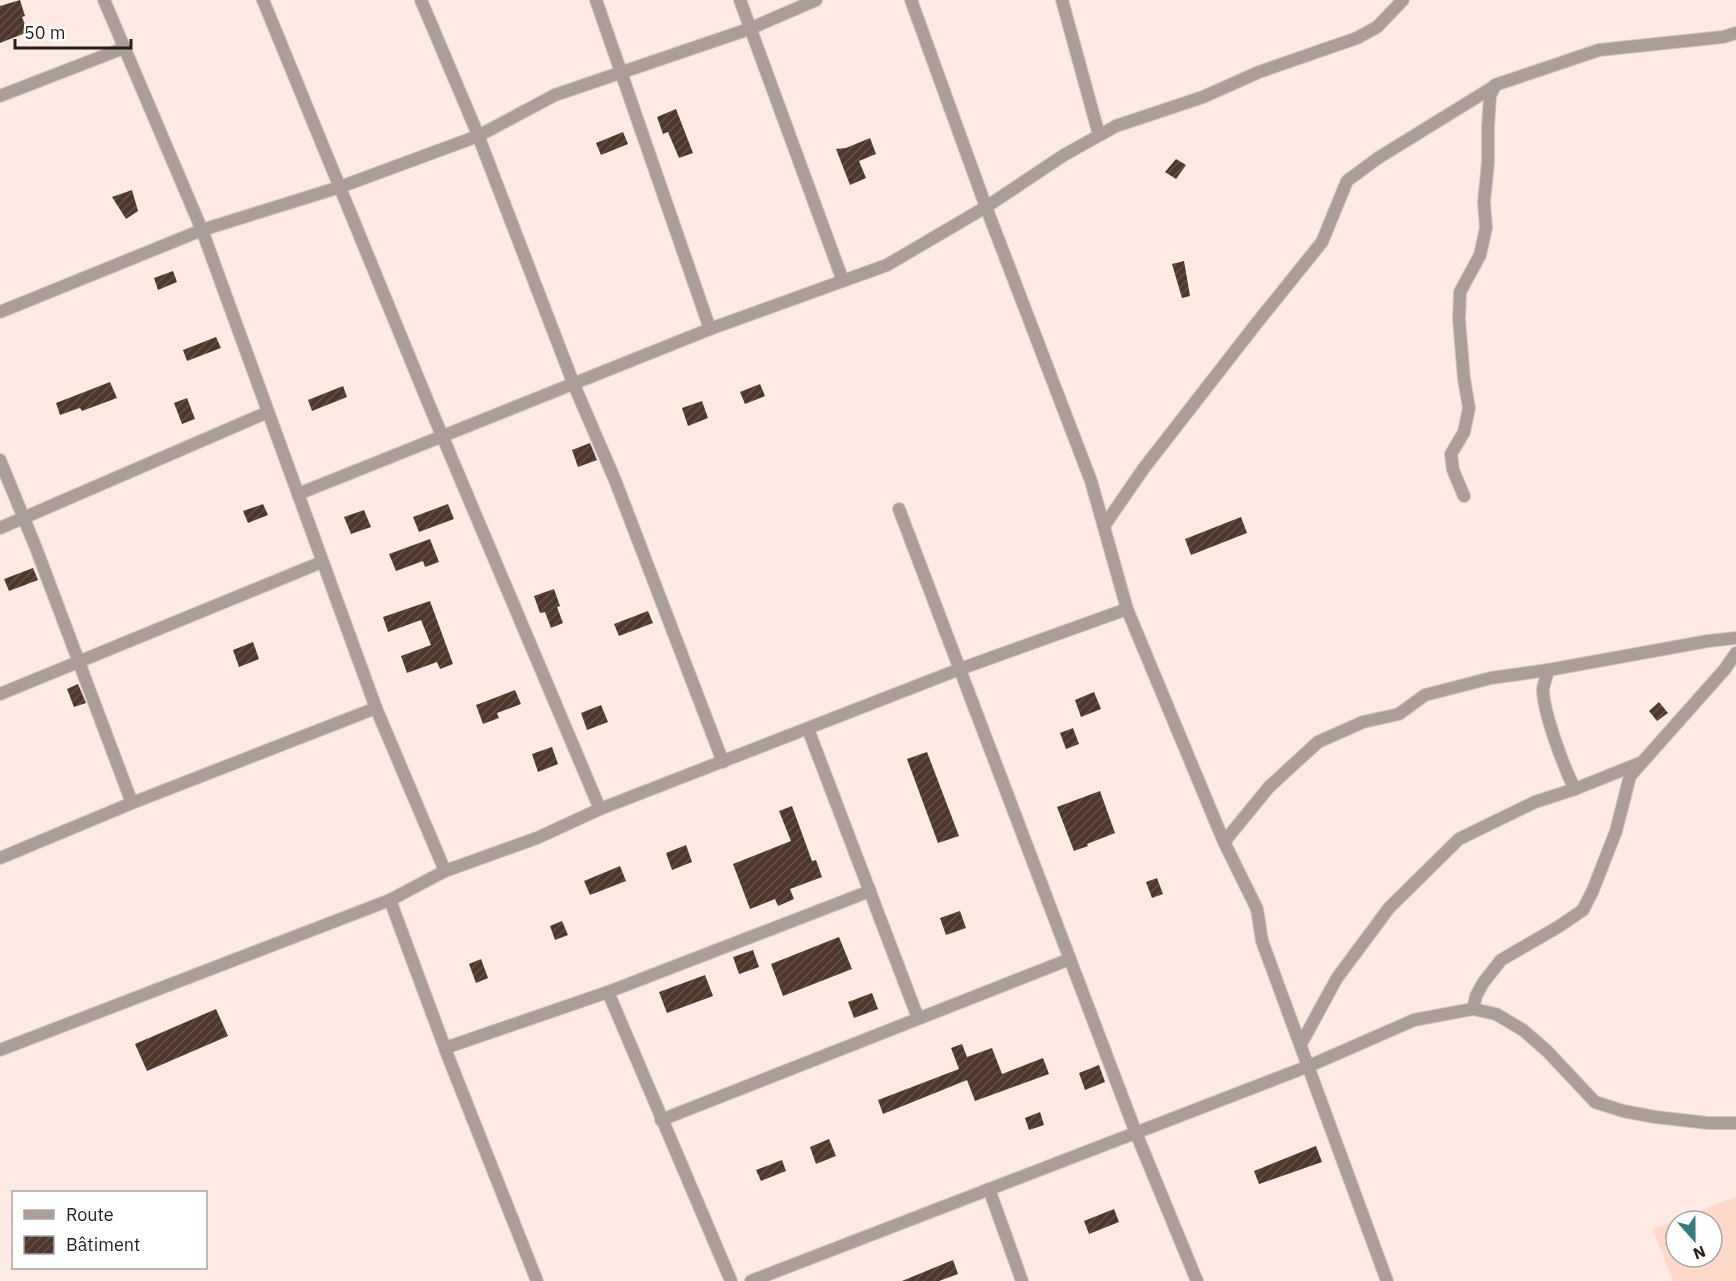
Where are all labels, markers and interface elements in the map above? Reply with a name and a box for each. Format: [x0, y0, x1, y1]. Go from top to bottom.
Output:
scale bar [15, 12, 130, 50]
text: 50 m [24, 21, 66, 44]
legend [12, 1191, 207, 1269]
text: Route [66, 1203, 114, 1226]
north arrow [1664, 1209, 1724, 1269]
text: Bâtiment [66, 1233, 140, 1256]
text: N [1690, 1242, 1708, 1264]

